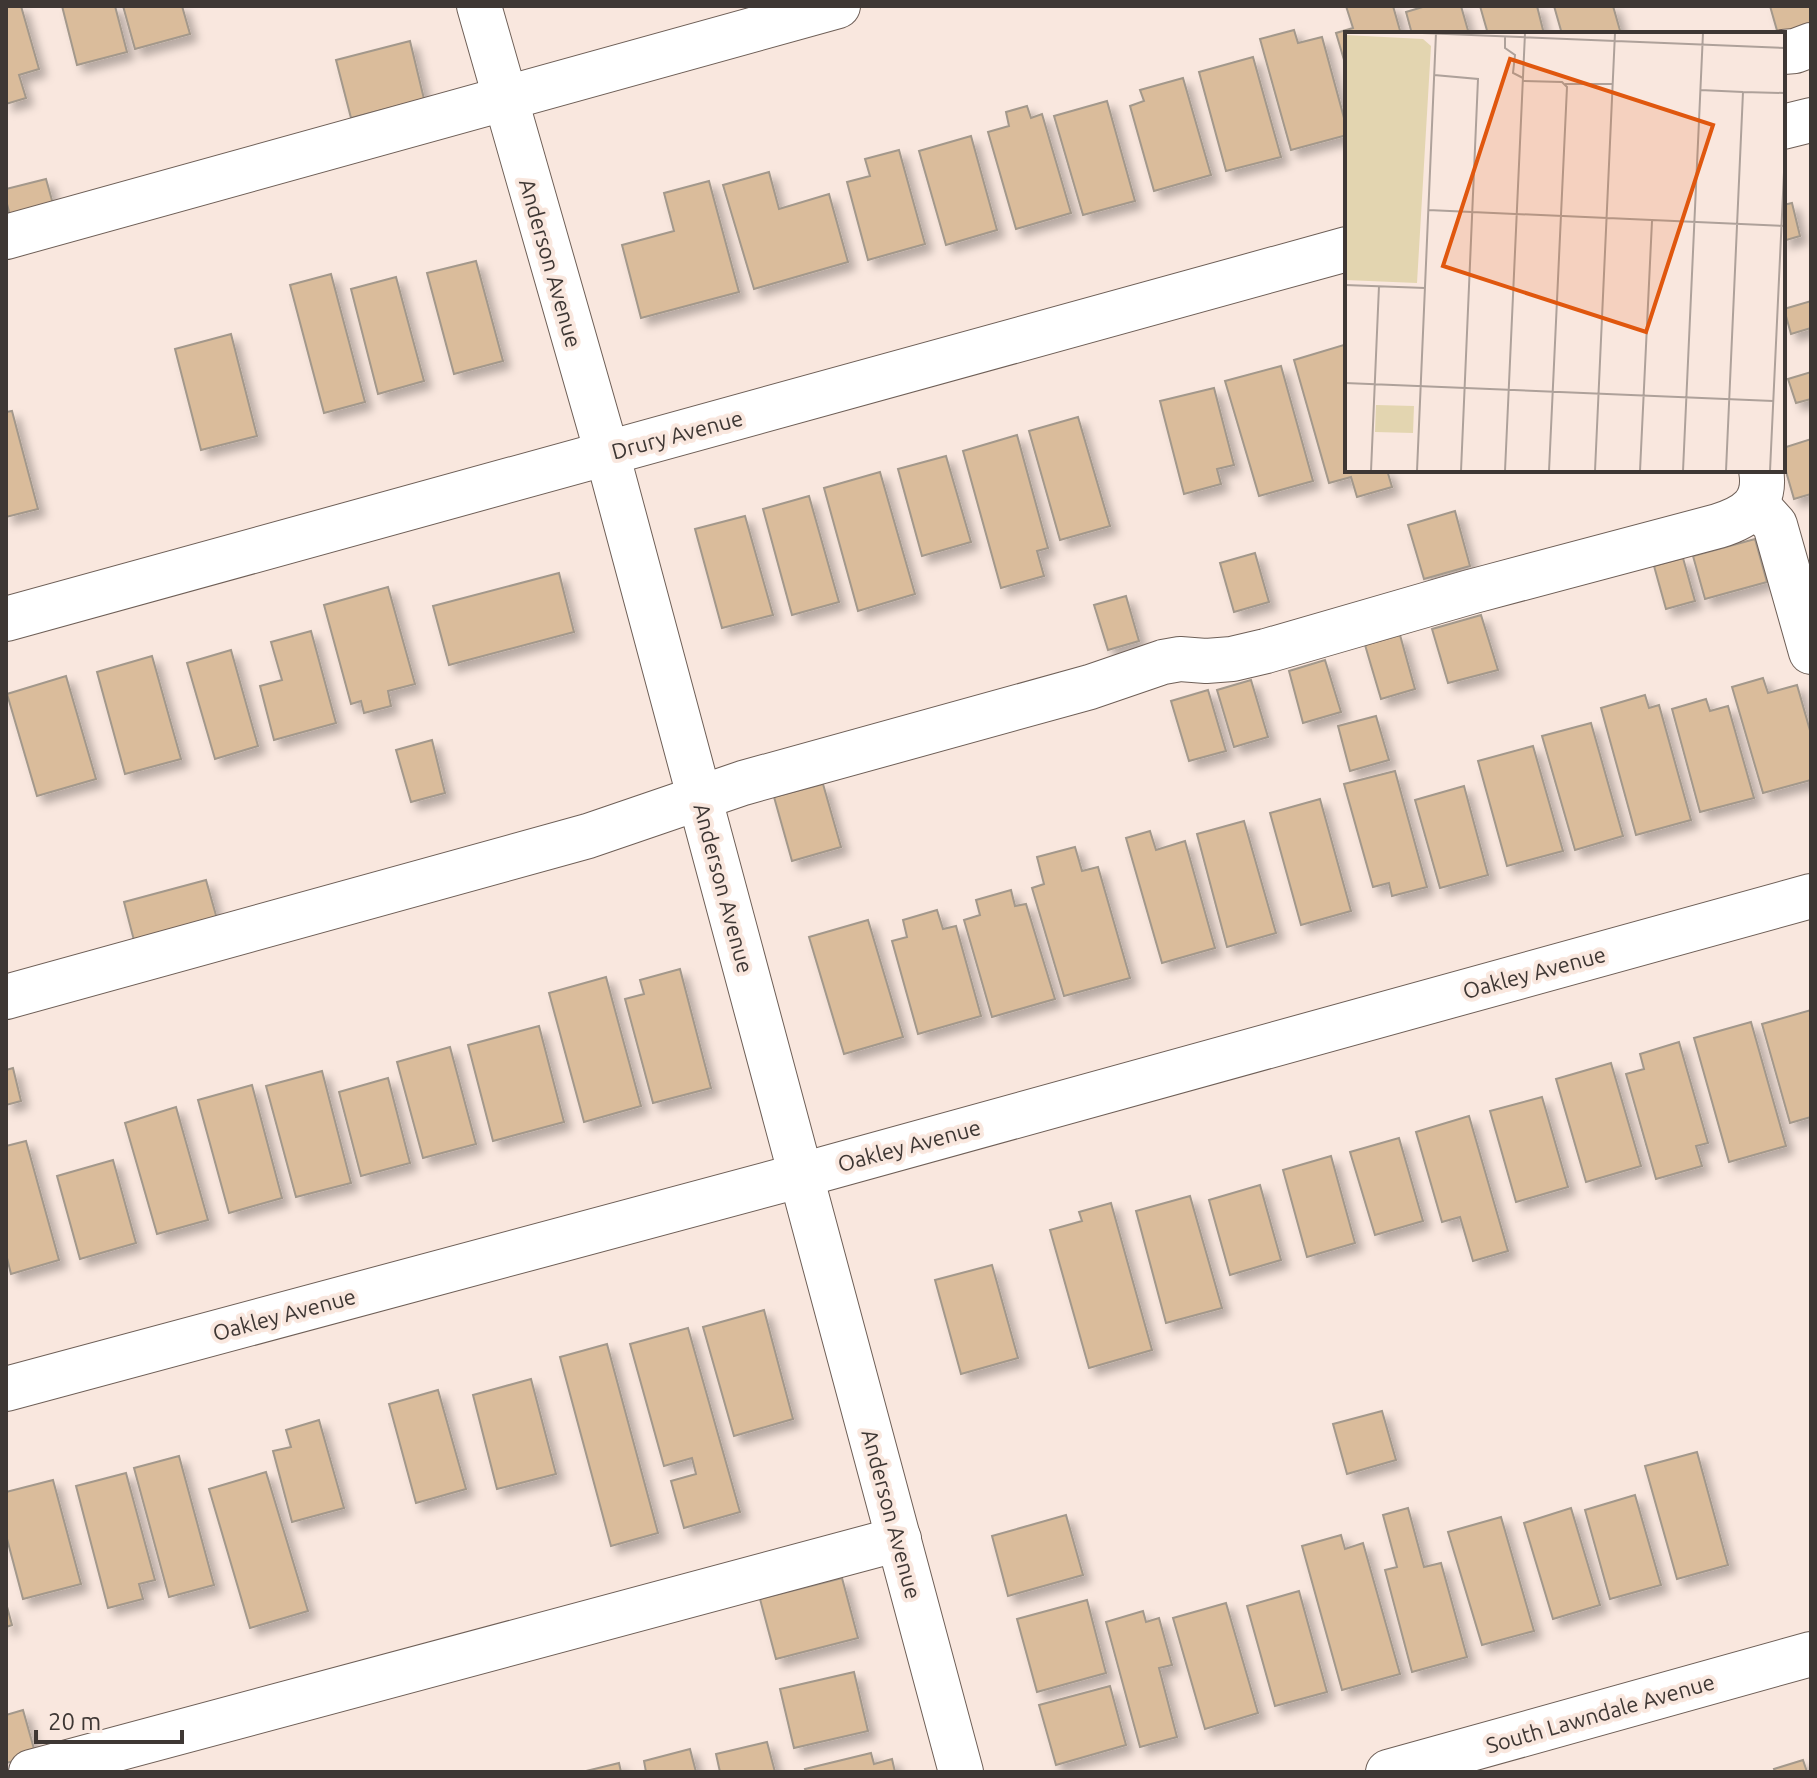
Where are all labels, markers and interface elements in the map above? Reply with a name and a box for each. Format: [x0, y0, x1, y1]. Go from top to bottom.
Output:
inset map [1345, 32, 1785, 472]
street label: Anderson Avenue [515, 176, 587, 350]
street label: Drury Avenue [609, 404, 745, 464]
street label: Anderson Avenue [689, 801, 759, 975]
street label: Oakley Avenue [1460, 941, 1608, 1003]
street label: Oakley Avenue [835, 1114, 983, 1176]
street label: Oakley Avenue [210, 1283, 358, 1345]
street label: Anderson Avenue [857, 1427, 927, 1601]
street label: South Lawndale Avenue [1483, 1668, 1717, 1758]
scale bar [36, 1694, 182, 1744]
text: 20 m [48, 1708, 101, 1735]

